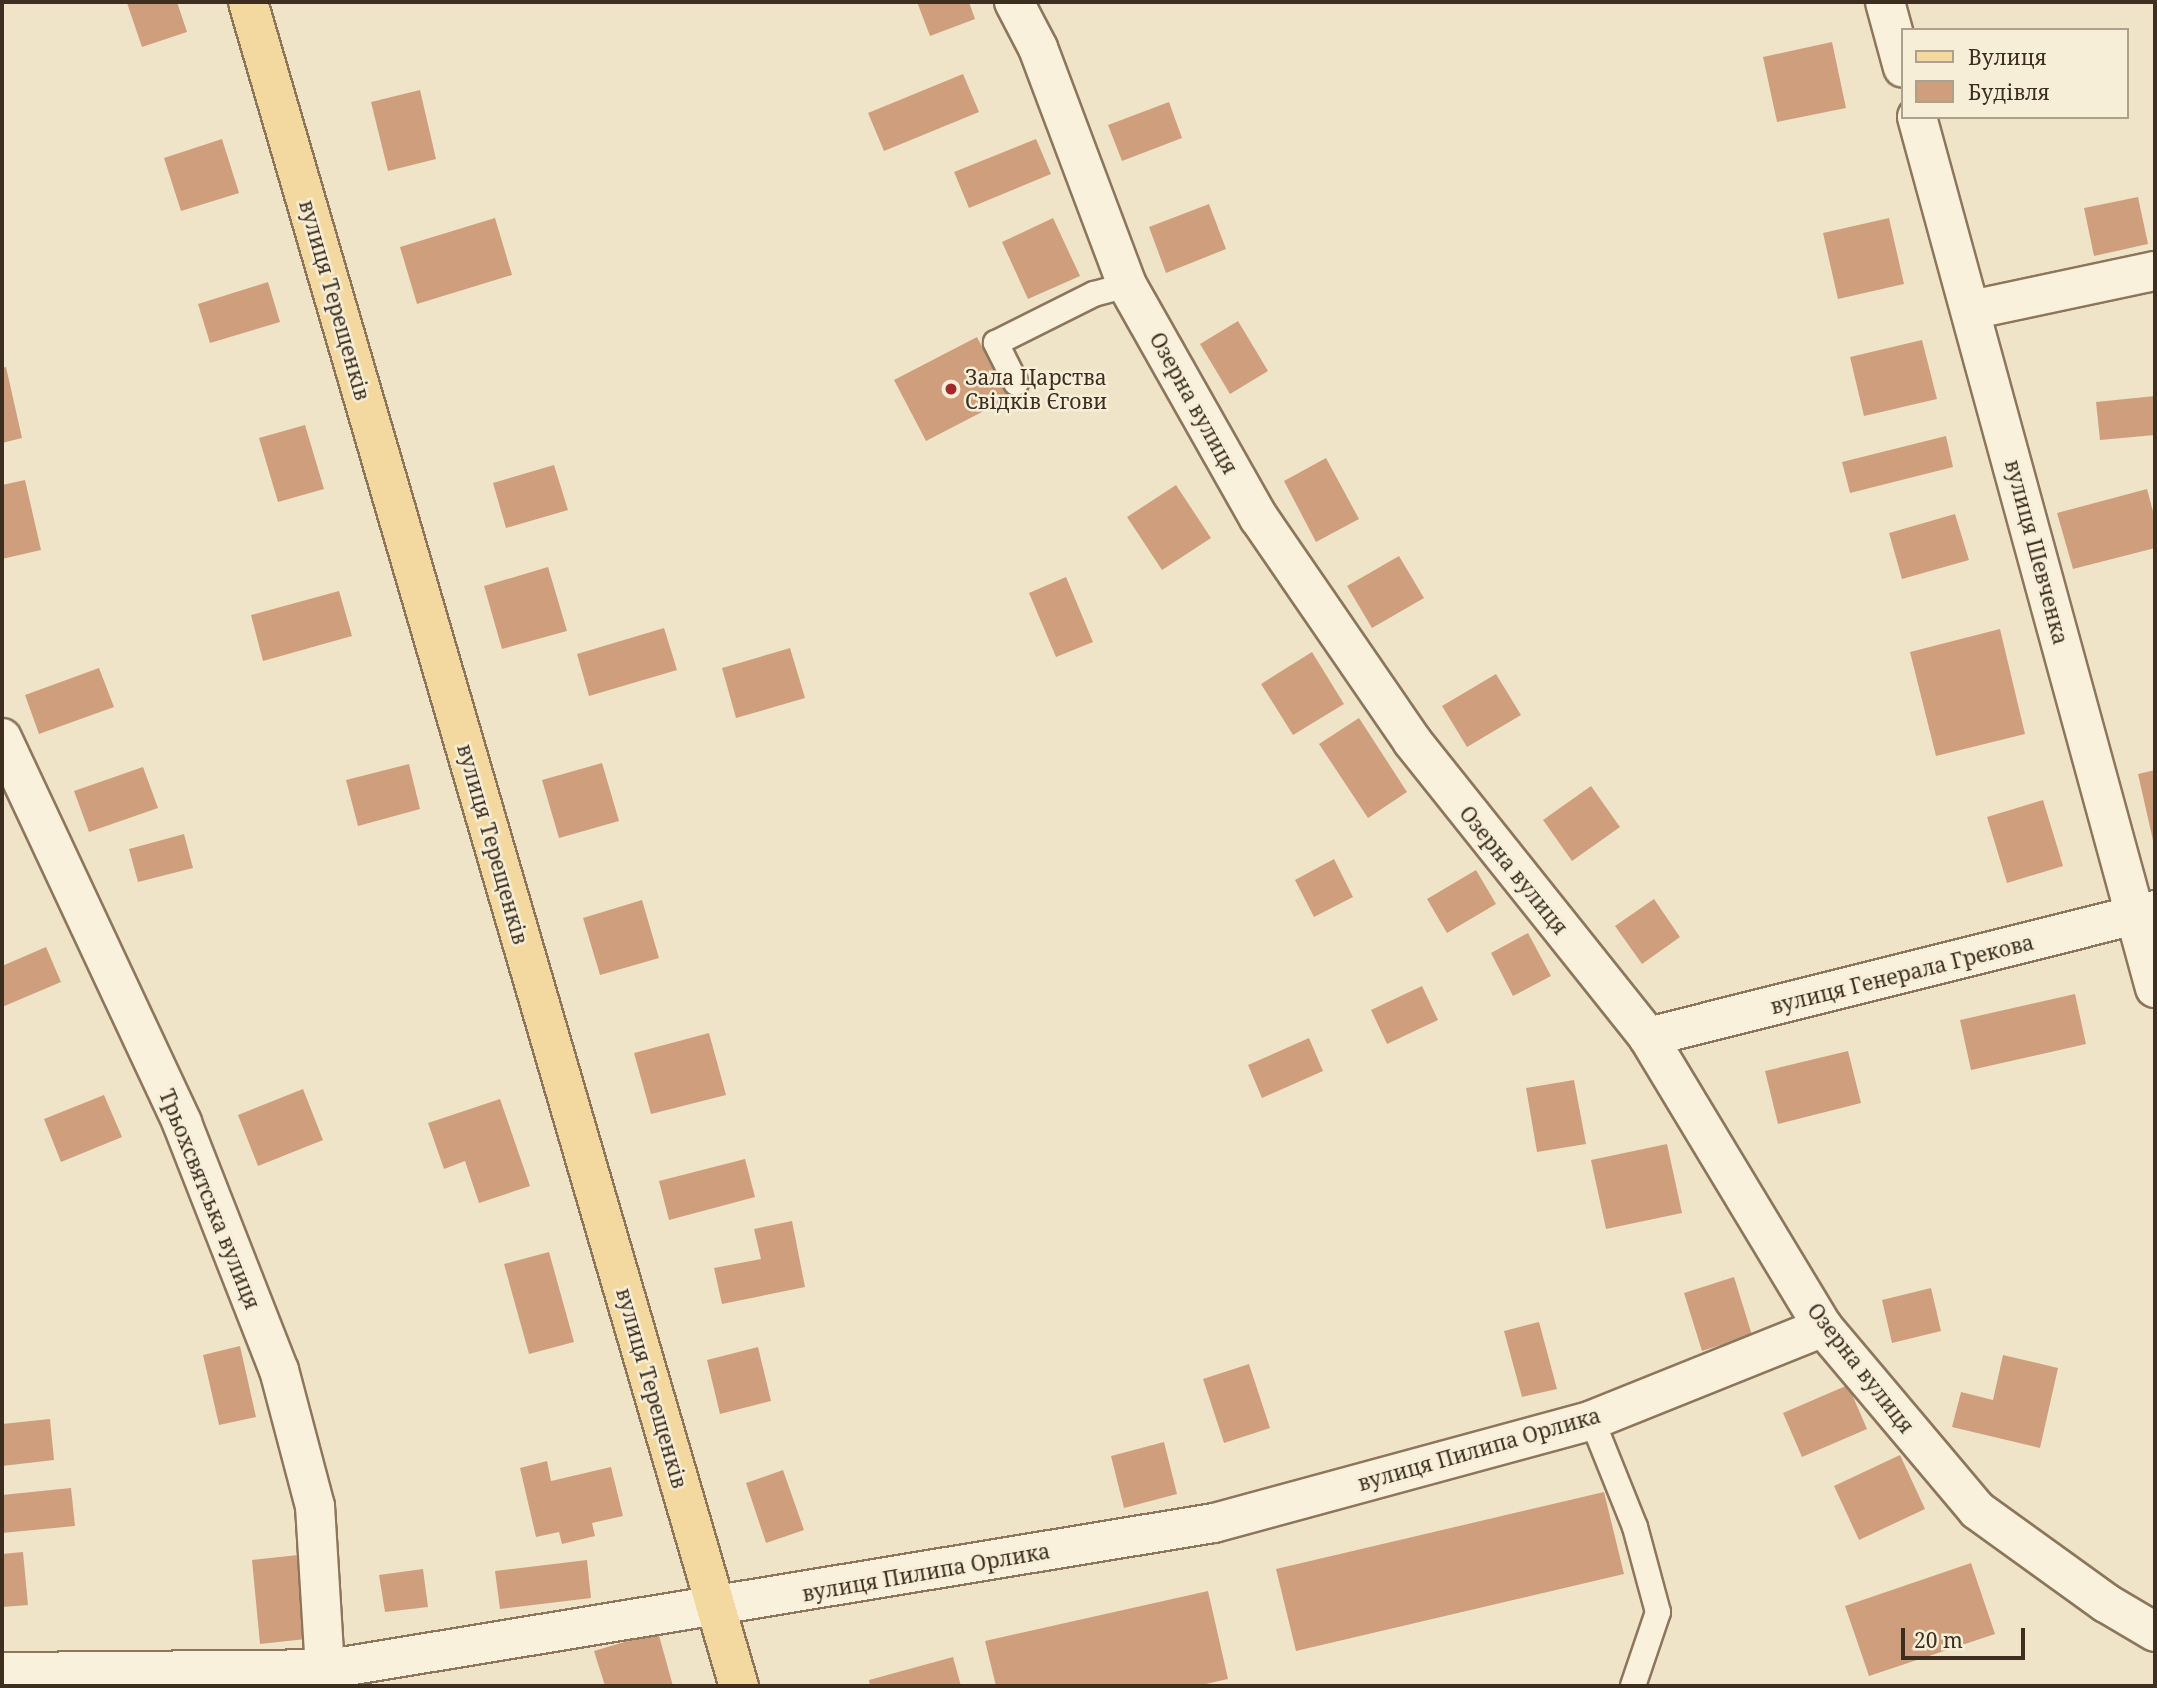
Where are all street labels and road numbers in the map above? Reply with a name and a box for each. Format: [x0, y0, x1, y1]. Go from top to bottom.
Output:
street label: вулиця Терещенків [294, 197, 376, 403]
street label: Озерна вулиця [1145, 328, 1243, 478]
street label: вулиця Шевченка [2000, 457, 2074, 647]
street label: вулиця Терещенків [452, 741, 534, 947]
street label: Озерна вулиця [1454, 801, 1574, 939]
street label: вулиця Генерала Грекова [1768, 929, 2036, 1019]
street label: Трьохсвятська вулиця [154, 1085, 266, 1313]
street label: вулиця Терещенків [611, 1285, 693, 1491]
street label: Озерна вулиця [1802, 1298, 1920, 1438]
street label: вулиця Пилипа Орлика [1355, 1402, 1603, 1496]
street label: вулиця Пилипа Орлика [800, 1538, 1052, 1606]

